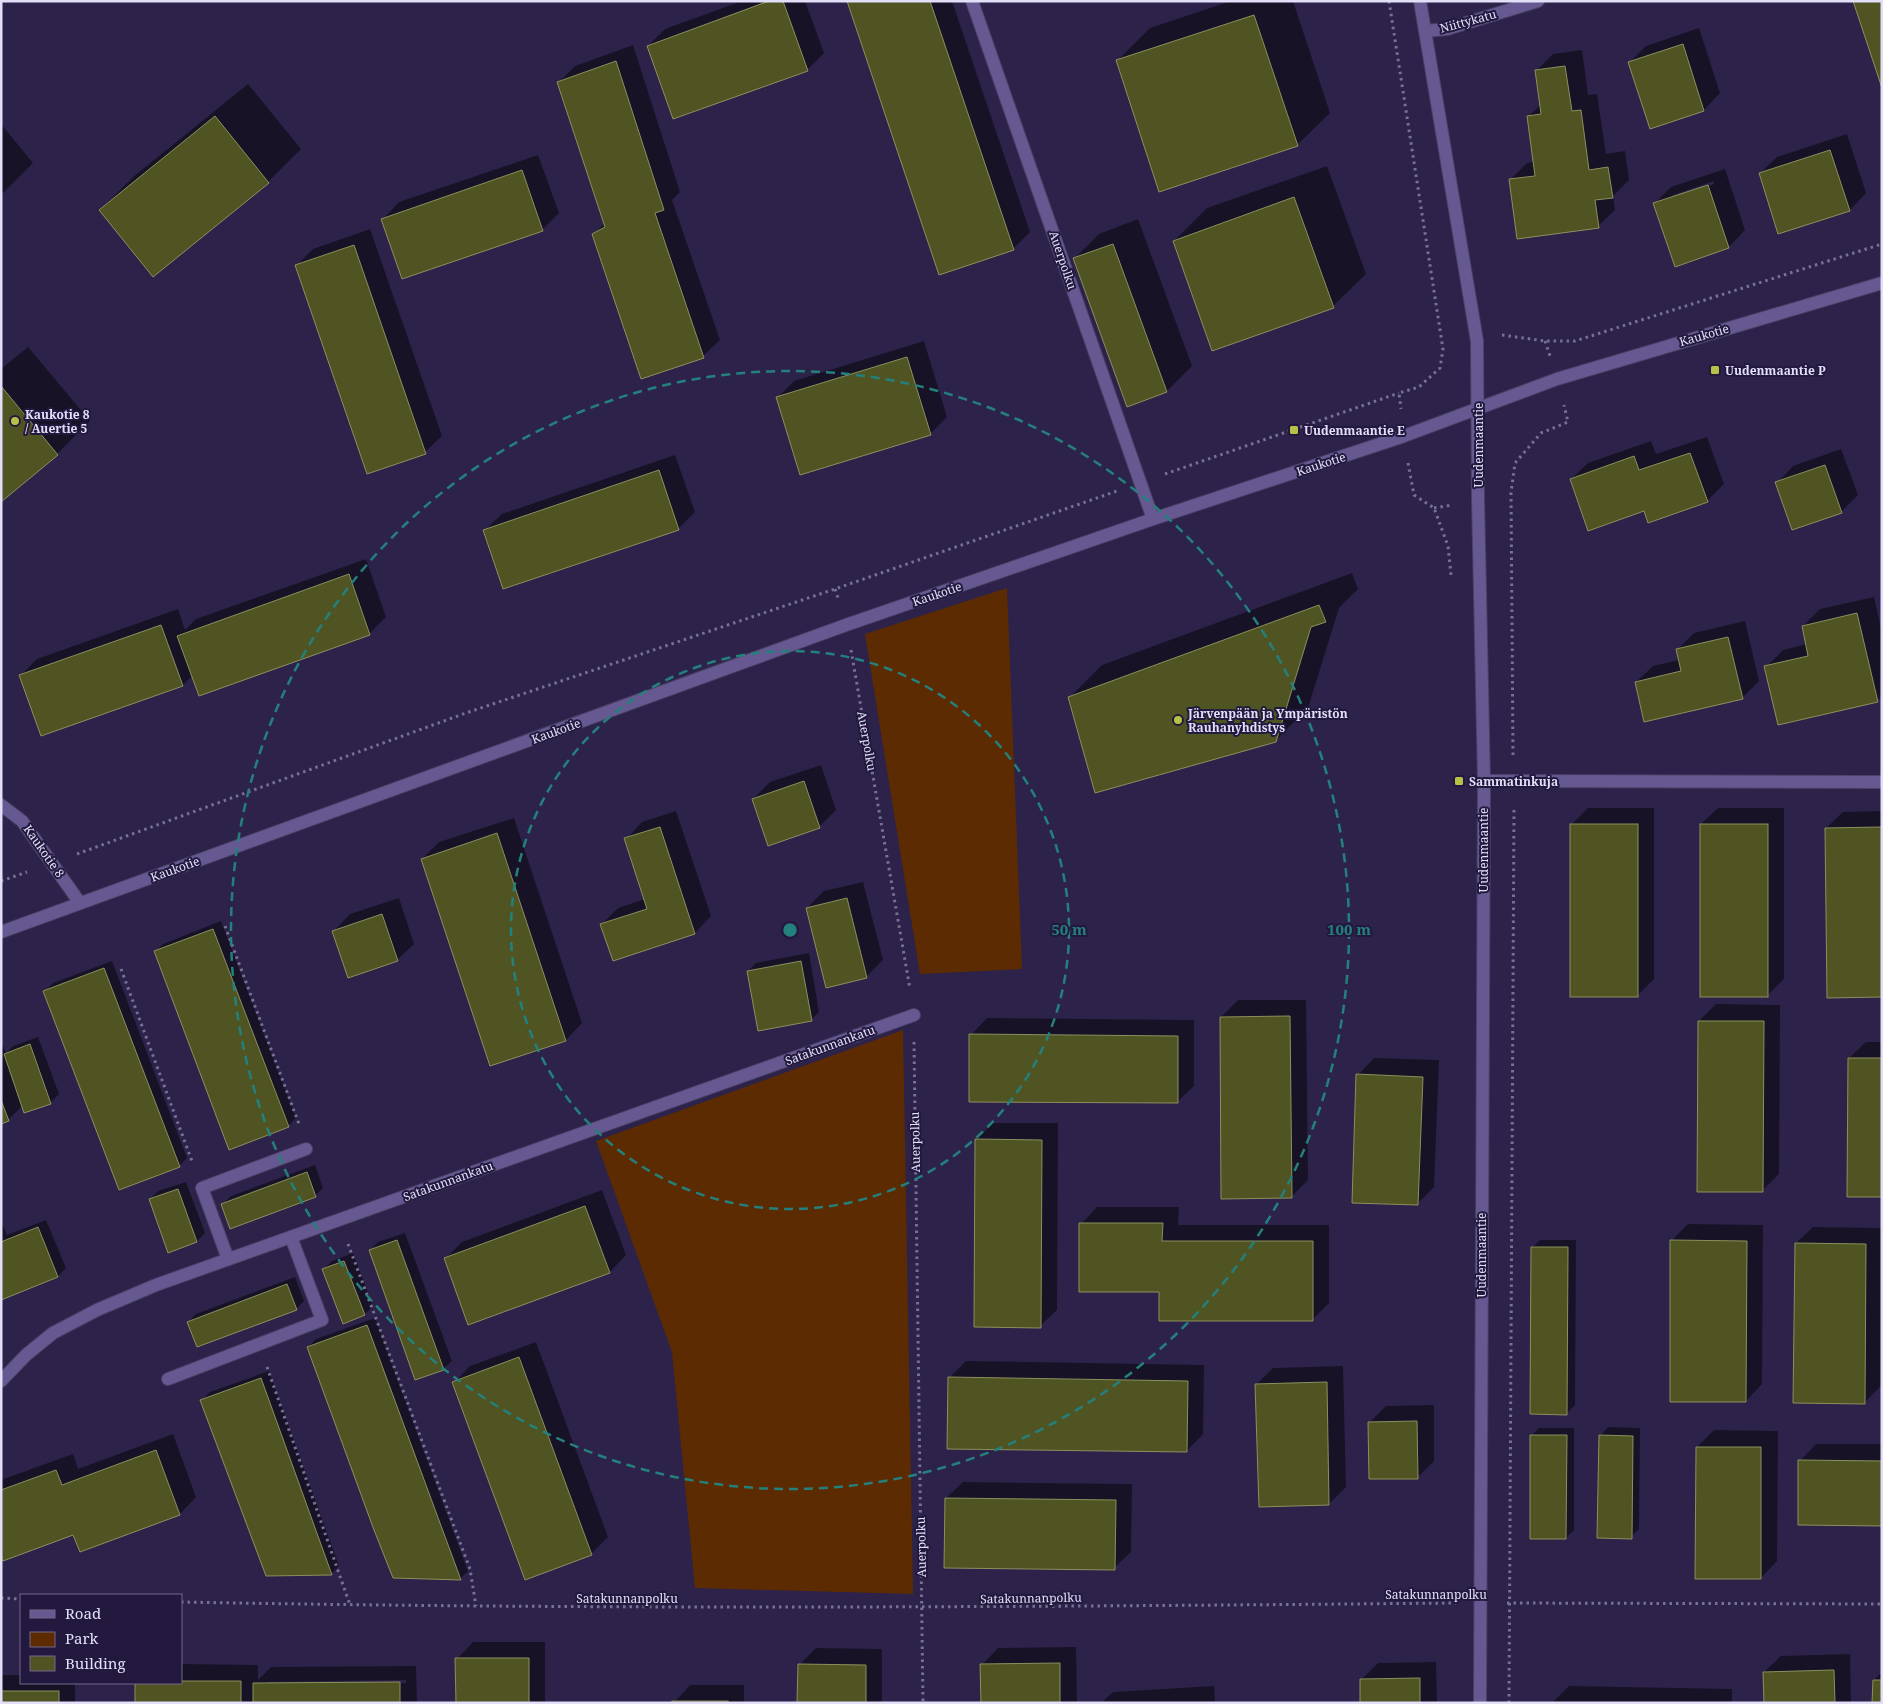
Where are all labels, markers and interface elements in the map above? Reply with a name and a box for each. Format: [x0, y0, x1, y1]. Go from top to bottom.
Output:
street label: Niittykatu [1438, 5, 1498, 37]
street label: Auerpolku [1045, 229, 1081, 292]
street label: Kaukotie [1677, 320, 1731, 350]
place label: Uudenmaantie P [1725, 362, 1826, 379]
marker: Uudenmaantie P [1709, 364, 1721, 376]
street label: Uudenmaantie [1470, 403, 1487, 487]
place label: Kaukotie 8 / Auertie 5 [25, 406, 90, 437]
marker: Kaukotie 8 / Auertie 5 [9, 415, 21, 427]
place label: Uudenmaantie E [1304, 422, 1405, 439]
marker: Uudenmaantie E [1288, 424, 1300, 436]
street label: Kaukotie [1294, 448, 1348, 480]
street label: Kaukotie [910, 578, 964, 610]
place label: Järvenpään ja Ympäristön Rauhanyhdistys [1187, 705, 1348, 736]
street label: Auerpolku [853, 710, 881, 773]
street label: Kaukotie [529, 714, 583, 748]
marker: Järvenpään ja Ympäristön Rauhanyhdistys [1172, 714, 1184, 726]
place label: Sammatinkuja [1469, 773, 1558, 790]
marker: Sammatinkuja [1453, 775, 1465, 787]
street label: Uudenmaantie [1475, 808, 1492, 892]
street label: Kaukotie 8 [20, 821, 69, 881]
street label: Kaukotie [148, 852, 202, 886]
text: 50 m [1051, 919, 1087, 939]
text: 100 m [1327, 919, 1371, 939]
centre of rings [781, 921, 799, 939]
street label: Satakunnankatu [783, 1021, 878, 1069]
street label: Auerpolku [906, 1111, 924, 1172]
street label: Satakunnankatu [401, 1157, 496, 1205]
street label: Uudenmaantie [1473, 1213, 1490, 1297]
street label: Auerpolku [912, 1516, 930, 1577]
street label: Satakunnanpolku [1385, 1586, 1487, 1603]
street label: Satakunnanpolku [980, 1589, 1082, 1607]
street label: Satakunnanpolku [576, 1590, 678, 1607]
legend [20, 1594, 182, 1684]
text: Road [65, 1603, 101, 1623]
text: Park [65, 1628, 99, 1648]
text: Building [65, 1653, 126, 1673]

